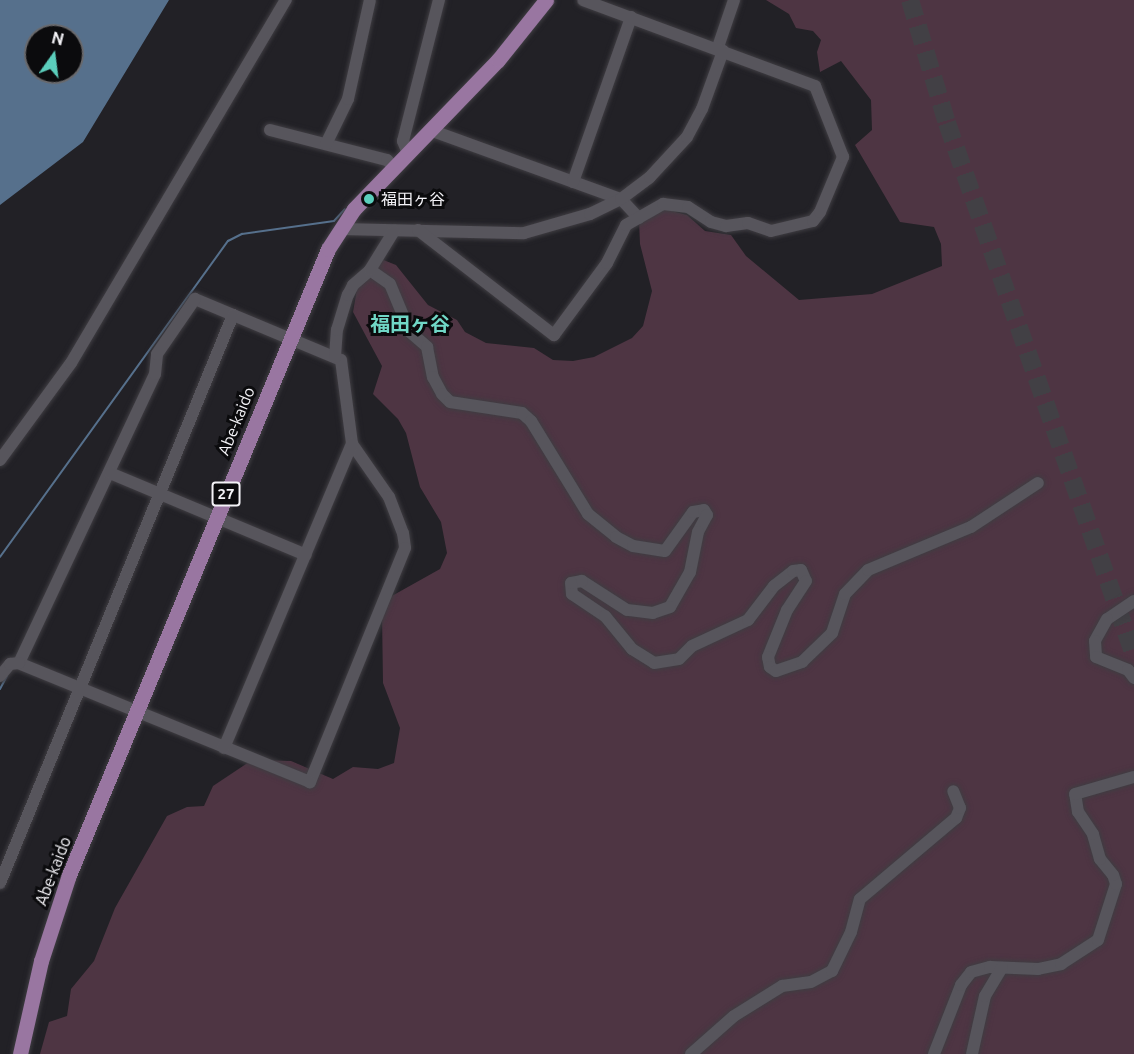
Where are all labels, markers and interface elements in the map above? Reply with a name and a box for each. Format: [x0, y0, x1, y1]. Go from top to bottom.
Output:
north arrow [24, 24, 84, 84]
text: N [50, 28, 66, 49]
place label: 福田ヶ谷 [381, 189, 445, 209]
marker: 福田ヶ谷 [362, 192, 376, 206]
district label: 福田ヶ谷 [370, 311, 450, 335]
street label: Abe-kaido [214, 384, 258, 458]
road number: 27 [211, 482, 241, 506]
street label: Abe-kaido [31, 834, 75, 908]

